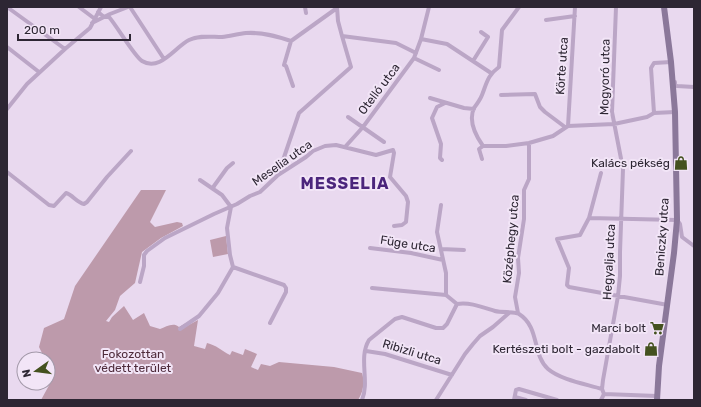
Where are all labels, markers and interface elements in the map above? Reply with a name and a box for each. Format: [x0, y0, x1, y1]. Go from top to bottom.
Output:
scale bar [18, 16, 130, 42]
text: 200 m [24, 23, 60, 37]
street label: Körte utca [553, 37, 571, 95]
street label: Mogyoró utca [597, 39, 613, 115]
street label: Otelló utca [355, 61, 403, 117]
street label: Meselia utca [249, 137, 315, 189]
shop icon: Kalács pékség [673, 155, 689, 171]
place label: Kalács pékség [591, 156, 670, 170]
district label: MESSELIA [300, 174, 390, 193]
street label: Középhegy utca [500, 194, 522, 284]
street label: Beniczky utca [652, 197, 672, 277]
street label: Hegyalja utca [600, 224, 618, 300]
street label: Füge utca [379, 233, 437, 255]
supermarket icon: Marci bolt [649, 320, 665, 336]
place label: Marci bolt [591, 321, 646, 335]
street label: Ribizli utca [381, 336, 443, 368]
shop icon: Kertészeti bolt - gazdabolt [643, 341, 659, 357]
place label: Kertészeti bolt - gazdabolt [493, 342, 640, 356]
park label: Fokozottan védett terület [95, 347, 172, 375]
north arrow [16, 351, 56, 391]
text: N [19, 368, 34, 379]

